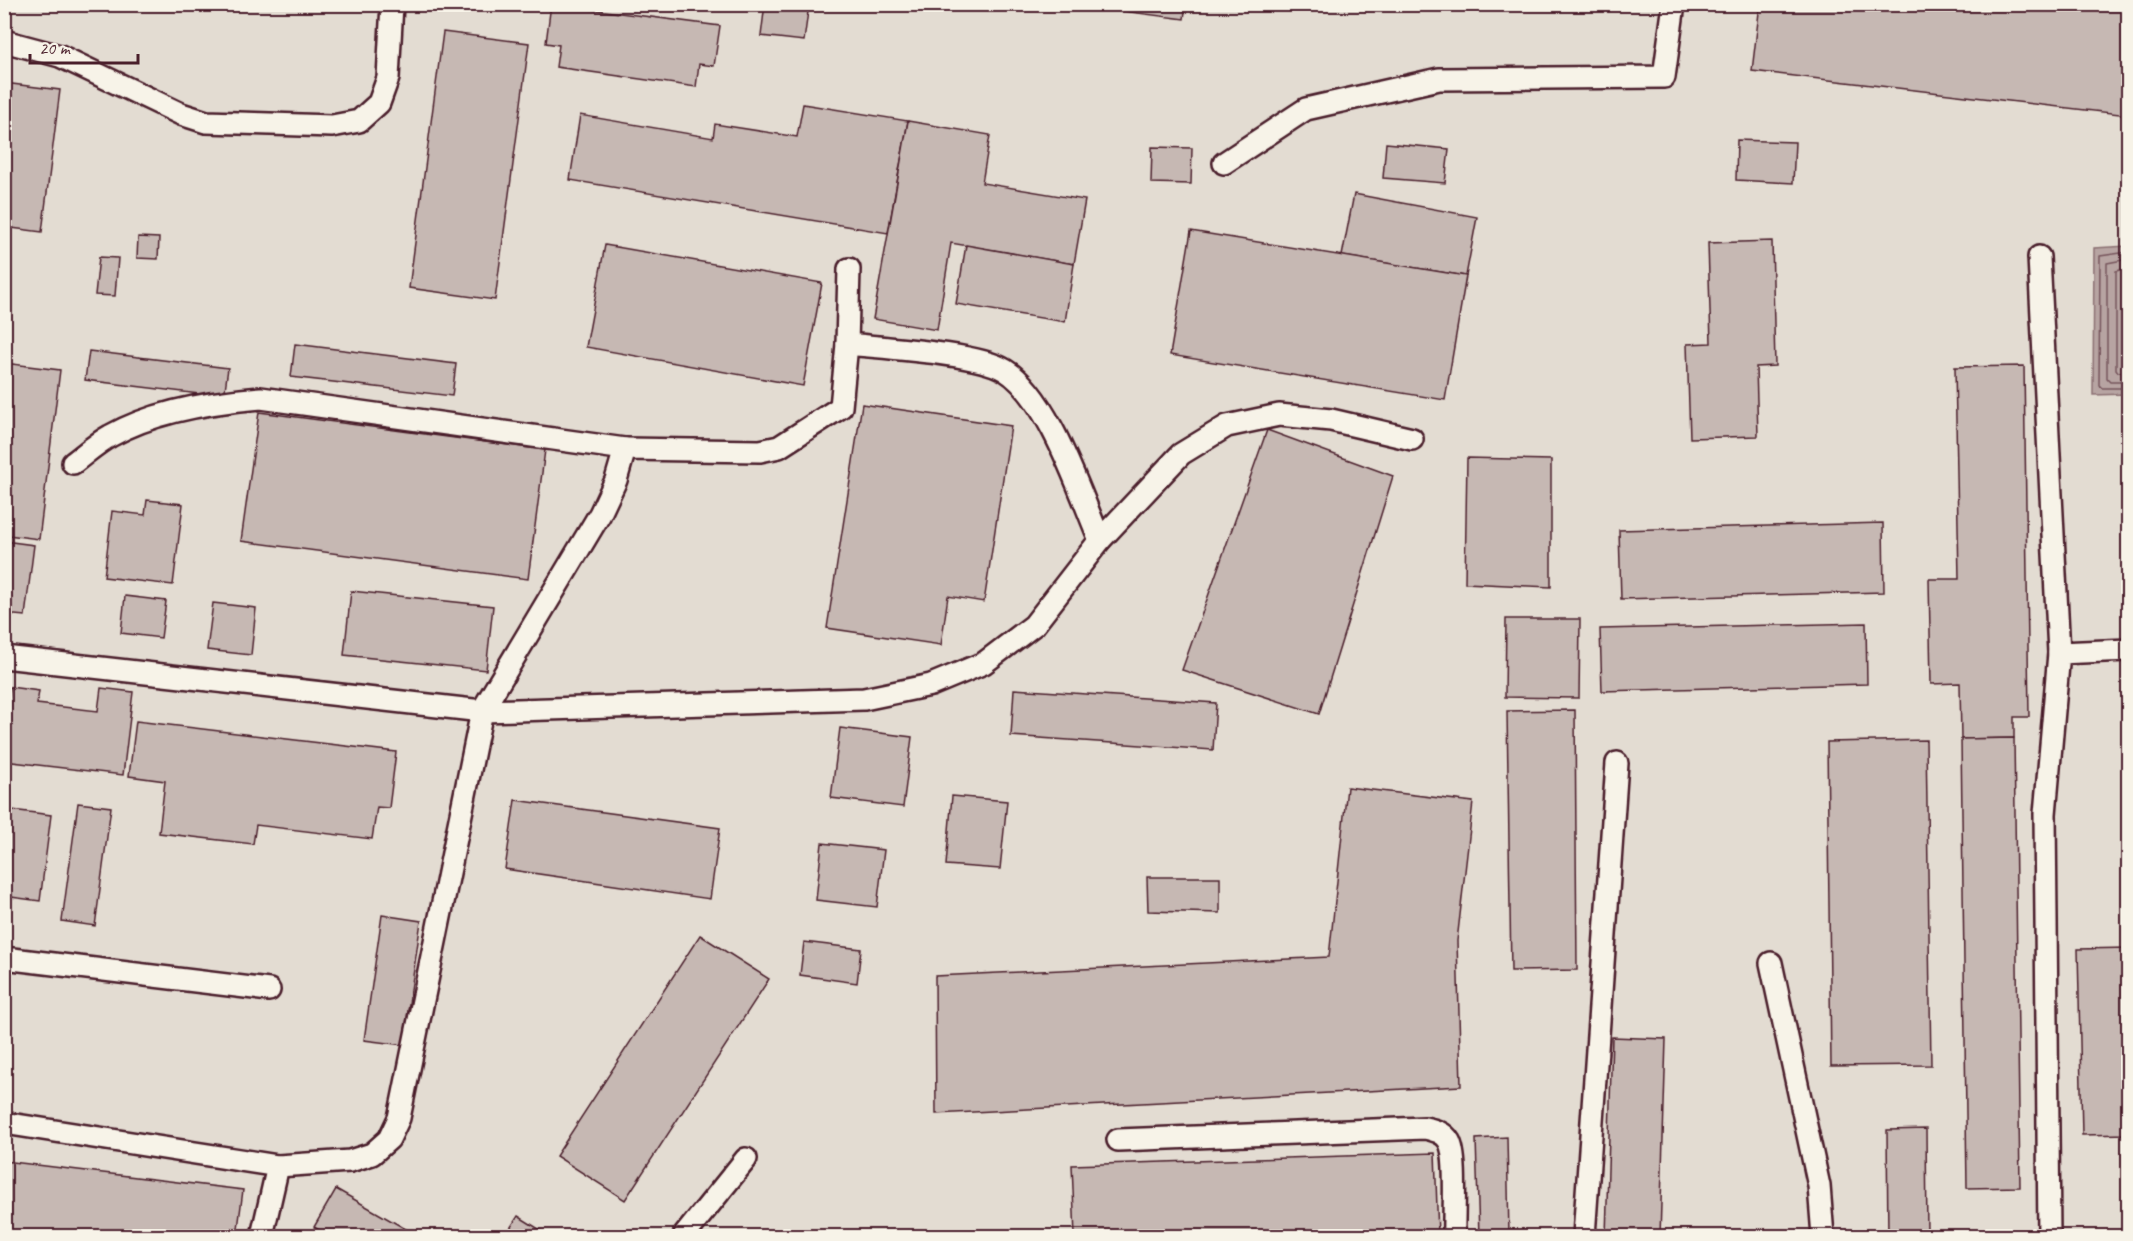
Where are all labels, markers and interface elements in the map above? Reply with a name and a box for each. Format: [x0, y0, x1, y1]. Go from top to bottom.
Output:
scale bar [30, 27, 138, 65]
text: 20 m [39, 37, 72, 59]

